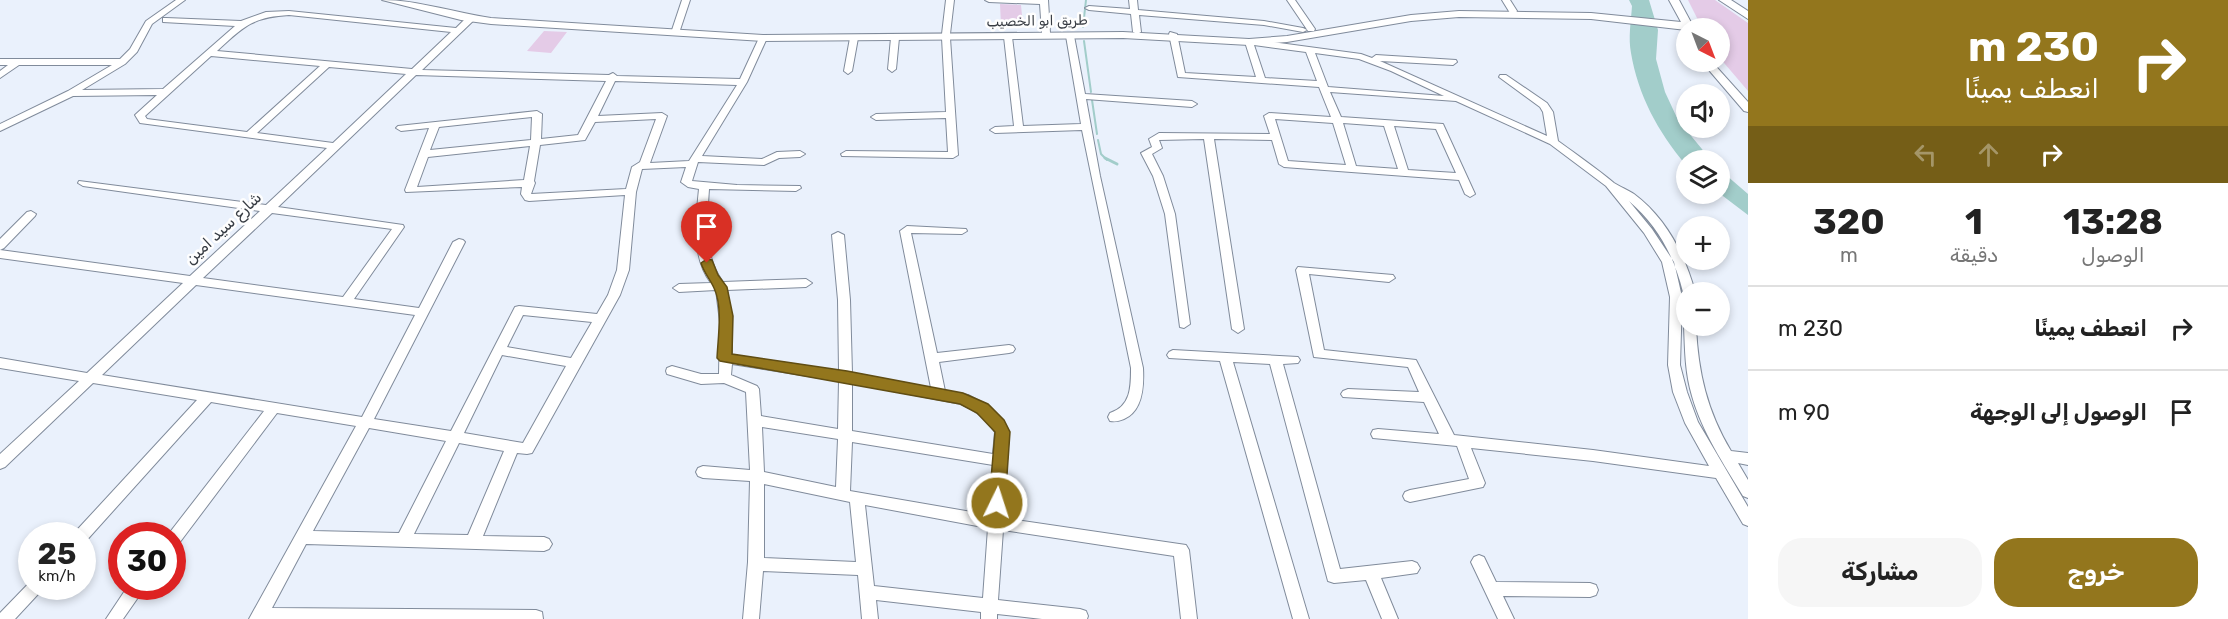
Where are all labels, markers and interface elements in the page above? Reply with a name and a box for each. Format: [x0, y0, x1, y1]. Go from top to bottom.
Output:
street label: طريق ابو الخصيب [986, 12, 1088, 30]
north arrow [1676, 18, 1730, 72]
map controls [1676, 18, 1730, 336]
text: 230 m [1968, 22, 2099, 72]
icon: right [2120, 24, 2198, 102]
text: انعطف يمينًا [1964, 73, 2099, 105]
button: sound [1676, 84, 1730, 138]
icon: left [1909, 138, 1942, 171]
icon: ahead [1972, 138, 2005, 171]
icon: right [2035, 138, 2068, 171]
button: layers [1676, 150, 1730, 204]
street label: شارع سيد امين [181, 188, 267, 270]
text: 320 [1813, 200, 1885, 243]
text: 1 [1965, 200, 1983, 243]
text: 13:28 [2063, 200, 2163, 243]
pin [681, 201, 732, 263]
icon: arrive [690, 210, 723, 243]
button: + [1676, 216, 1730, 270]
text: m [1840, 243, 1858, 267]
text: دقيقة [1950, 243, 1998, 267]
text: الوصول [2081, 243, 2145, 267]
button: − [1676, 282, 1730, 336]
icon: right [2165, 312, 2198, 345]
text: 230 m [1778, 315, 1843, 342]
text: انعطف يمينًا [2034, 315, 2147, 342]
icon: arrive [2165, 396, 2198, 429]
text: 90 m [1778, 399, 1830, 426]
text: الوصول إلى الوجهة [1970, 399, 2147, 426]
position arrow [965, 471, 1029, 535]
speed limit sign: 30 [108, 522, 186, 600]
text: 25 [38, 536, 76, 572]
button: مشاركة [1778, 538, 1982, 607]
button: خروج [1994, 538, 2198, 607]
text: km/h [38, 567, 76, 585]

